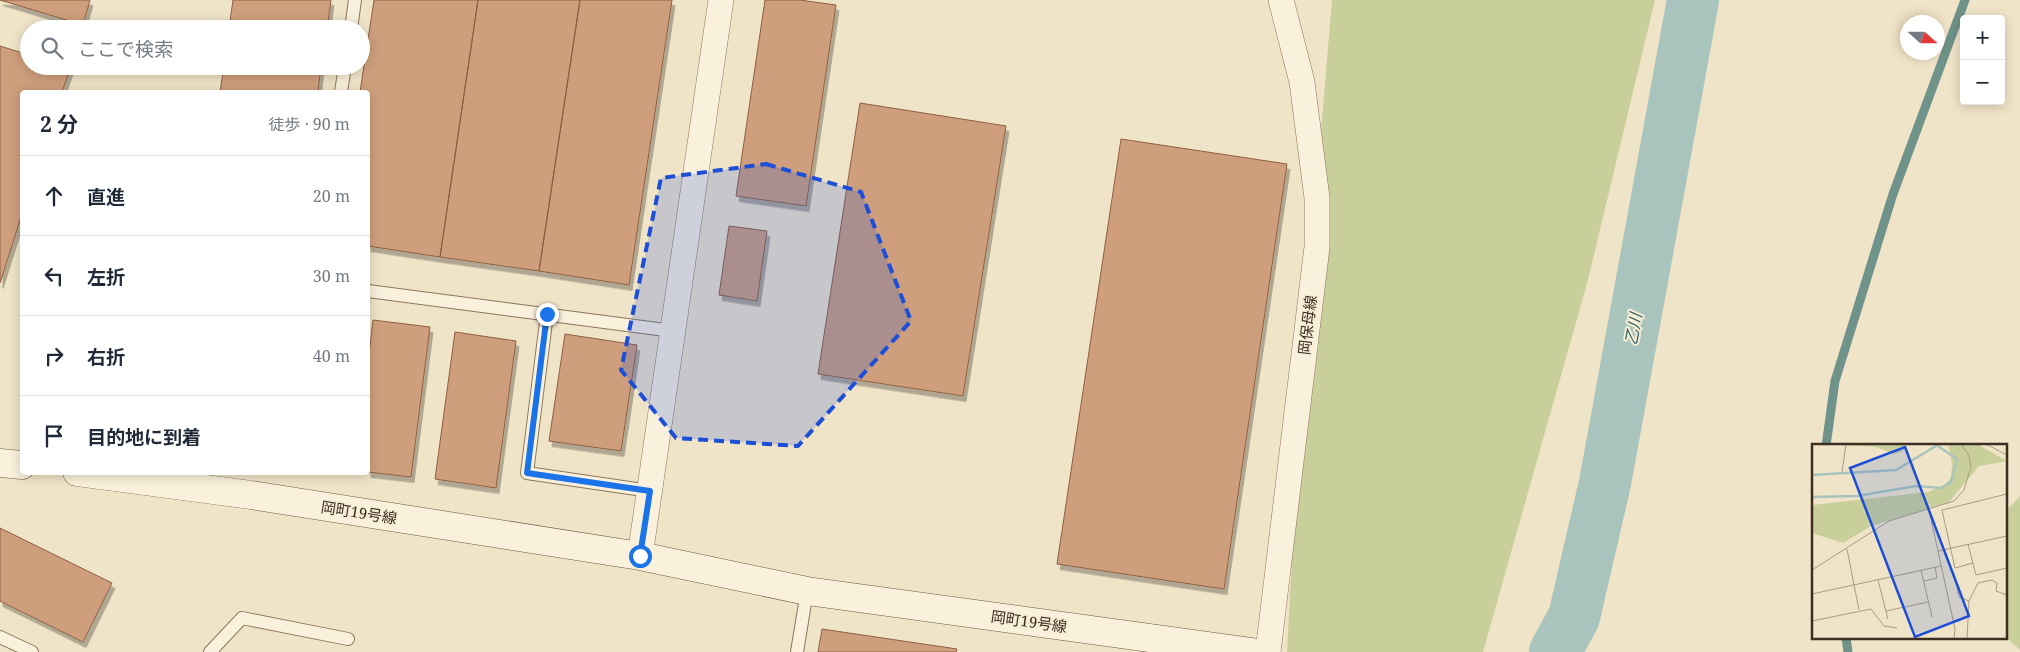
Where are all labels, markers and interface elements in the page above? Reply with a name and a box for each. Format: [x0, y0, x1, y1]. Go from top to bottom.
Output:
north arrow [1900, 15, 1945, 60]
map controls [1960, 15, 2005, 105]
button: + [1960, 15, 2005, 60]
search box [20, 20, 370, 75]
icon: search [38, 34, 66, 62]
text: ここで検索 [78, 36, 173, 62]
button: − [1960, 60, 2005, 105]
text: 2 分 [40, 110, 78, 138]
text: 徒歩 · 90 m [269, 113, 350, 135]
icon: ahead [40, 182, 68, 210]
text: 直進 [87, 184, 125, 210]
text: 20 m [313, 185, 350, 207]
icon: left [40, 262, 68, 290]
text: 左折 [87, 264, 125, 290]
text: 30 m [313, 265, 350, 287]
street label: 岡保母線 [1293, 294, 1321, 356]
route end [536, 303, 559, 326]
water label: 乙川 [1619, 309, 1647, 347]
icon: right [40, 342, 68, 370]
text: 右折 [87, 344, 125, 370]
text: 40 m [313, 345, 350, 367]
icon: arrive [40, 422, 68, 450]
text: 目的地に到着 [87, 424, 201, 450]
inset map [1812, 444, 2008, 640]
street label: 岡町19号線 [320, 496, 398, 528]
route start [629, 545, 652, 568]
street label: 岡町19号線 [990, 606, 1068, 636]

